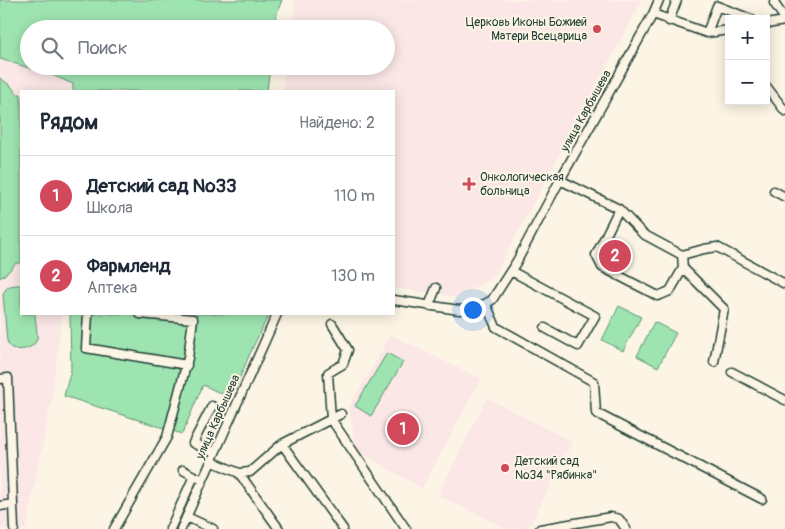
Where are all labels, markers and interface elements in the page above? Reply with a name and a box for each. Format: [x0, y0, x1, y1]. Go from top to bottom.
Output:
place label: Церковь Иконы Божией Матери Всецарица [466, 15, 587, 44]
map controls [725, 15, 770, 105]
button: + [725, 15, 770, 60]
search box [20, 20, 395, 75]
marker: Церковь Иконы Божией Матери Всецарица [591, 23, 603, 35]
icon: search [38, 34, 66, 62]
text: Поиск [78, 36, 128, 60]
button: − [725, 60, 770, 105]
street label: улица Карбышева [557, 67, 615, 155]
text: Рядом [40, 109, 98, 136]
text: Найдено: 2 [299, 113, 375, 133]
place label: Онкологическая больница [480, 170, 564, 199]
text: Детский сад №33 [87, 174, 237, 198]
marker: Онкологическая больница [462, 177, 476, 191]
text: 1 [53, 186, 59, 206]
text: 110 m [334, 186, 375, 206]
text: Школа [87, 198, 133, 218]
pin: 2 [599, 237, 631, 275]
text: Фармленд [87, 254, 170, 278]
text: 2 [52, 266, 60, 286]
text: 130 m [331, 266, 375, 286]
text: Аптека [87, 278, 137, 298]
your location [460, 297, 486, 323]
street label: улица Карбышева [192, 372, 244, 463]
pin: 1 [387, 410, 419, 448]
place label: Детский сад №34 "Рябинка" [514, 454, 597, 483]
marker: Детский сад №34 "Рябинка" [499, 462, 511, 474]

